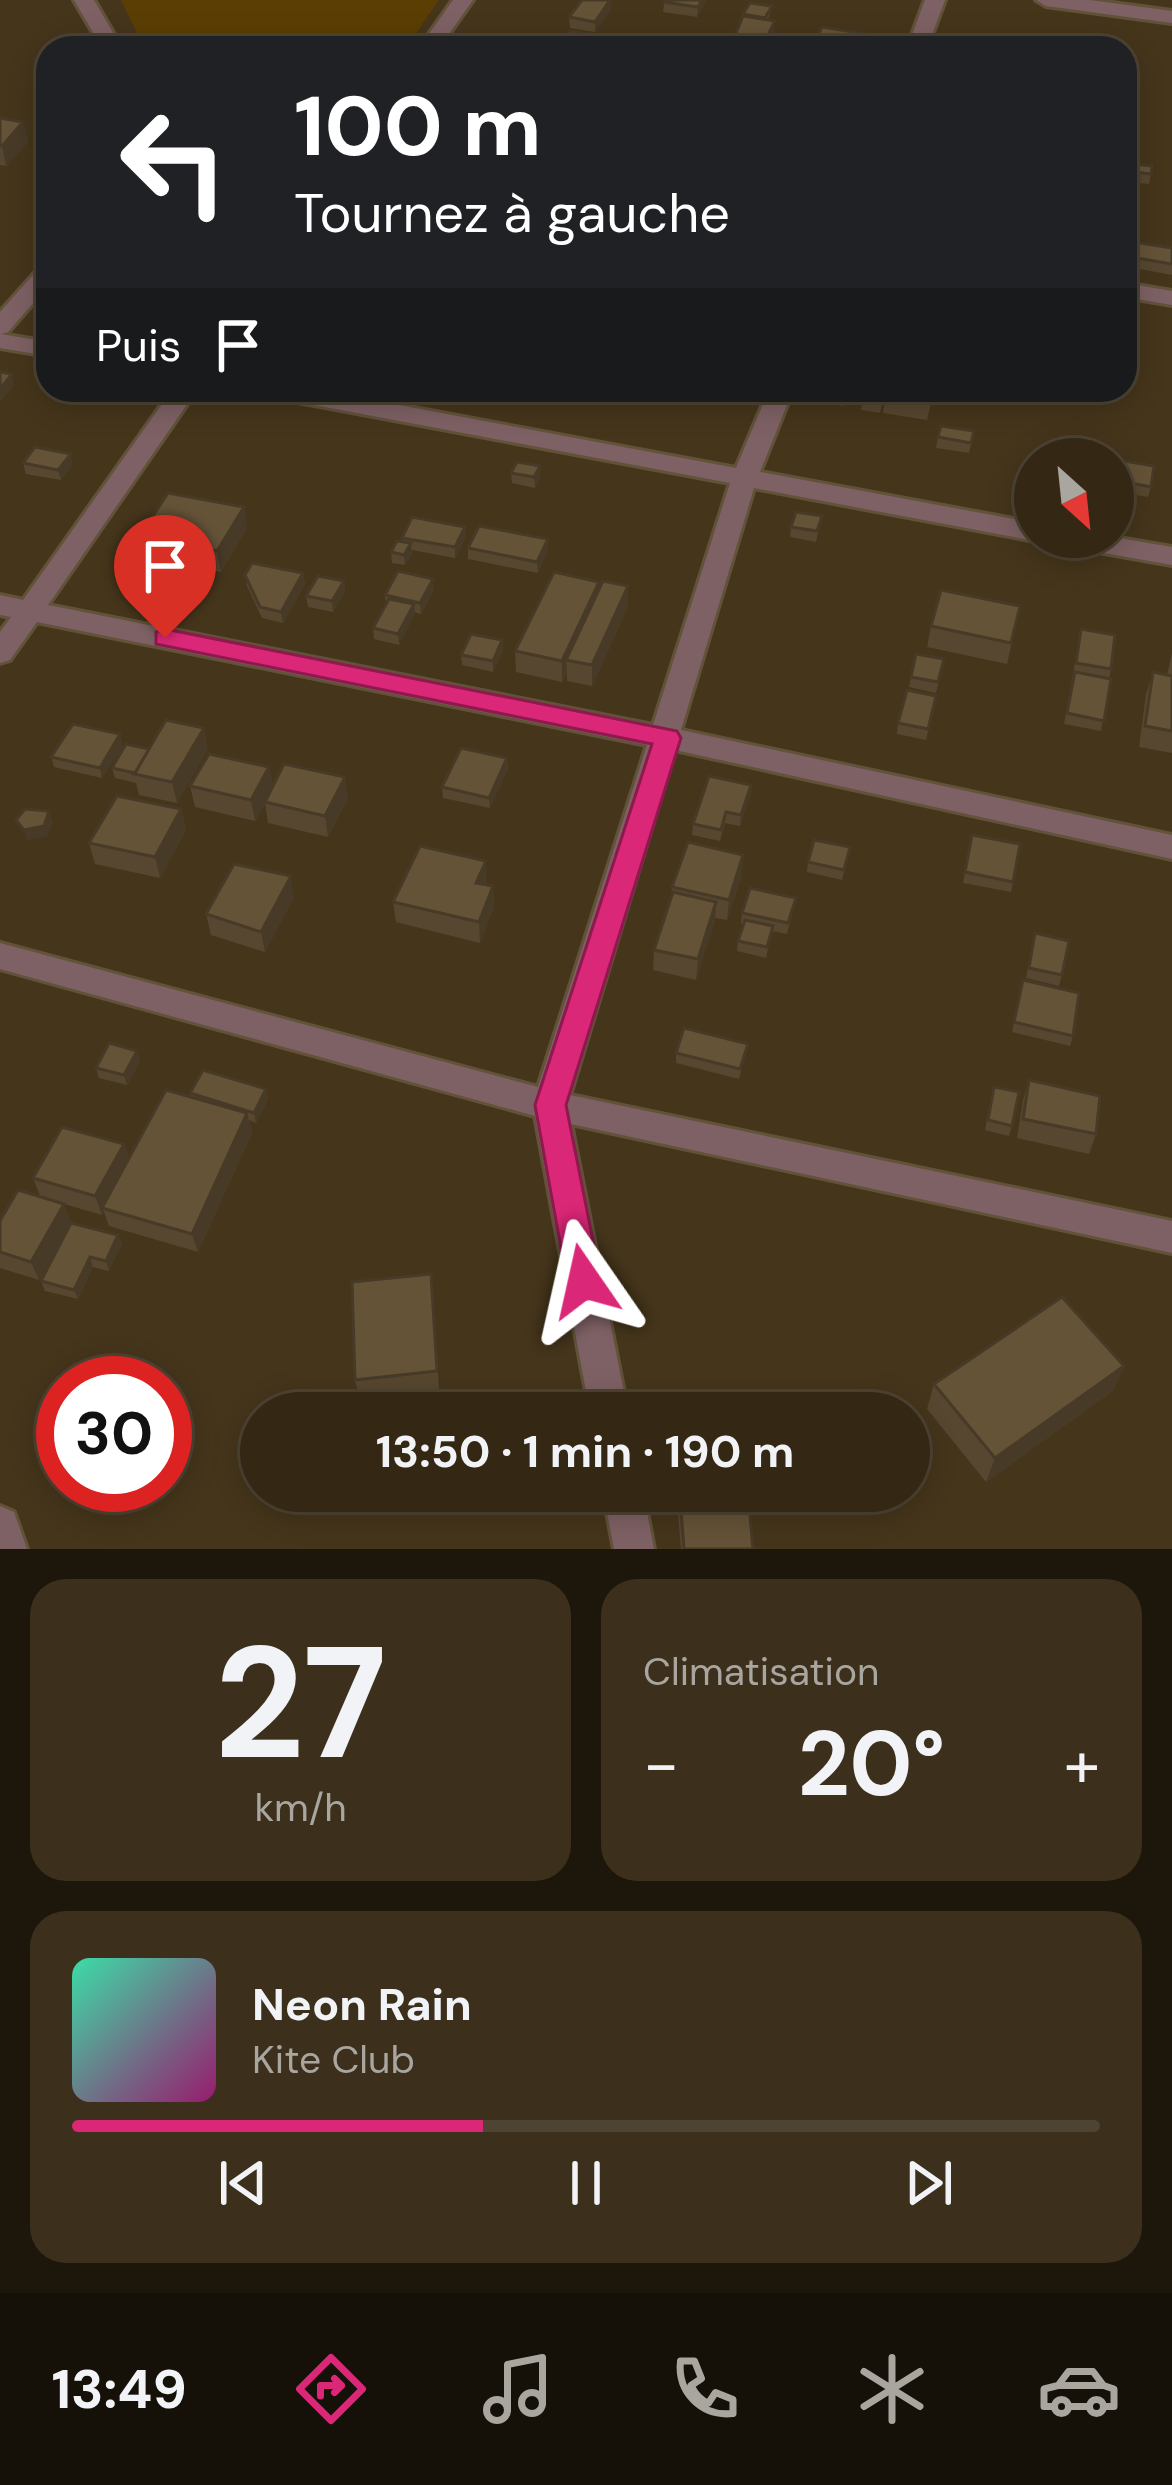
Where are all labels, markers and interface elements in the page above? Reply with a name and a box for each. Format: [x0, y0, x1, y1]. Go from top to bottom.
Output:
text: 100 m [294, 72, 542, 181]
icon: left [96, 84, 252, 240]
text: Tournez à gauche [294, 178, 730, 249]
icon: arrive [205, 312, 271, 378]
text: Puis [96, 316, 181, 375]
north arrow [1014, 438, 1134, 558]
map controls [1014, 438, 1134, 558]
pin [114, 515, 216, 638]
icon: arrive [132, 533, 198, 599]
position arrow [521, 1218, 647, 1344]
speed limit sign: 30 [36, 1356, 192, 1512]
text: 13:50 · 1 min · 190 m [376, 1422, 794, 1481]
text: 27 [214, 1602, 387, 1805]
text: Climatisation [643, 1646, 880, 1697]
text: 20° [798, 1706, 945, 1823]
text: − [643, 1722, 679, 1807]
text: + [1064, 1722, 1100, 1807]
text: km/h [254, 1782, 347, 1833]
text: Neon Rain [252, 1975, 472, 2034]
text: Kite Club [252, 2034, 415, 2085]
icon: previous [210, 2150, 276, 2216]
icon: pause [553, 2150, 619, 2216]
icon: next [896, 2150, 962, 2216]
icon: directions [289, 2347, 373, 2431]
icon: music [476, 2347, 560, 2431]
icon: phone [663, 2347, 747, 2431]
icon: climate [850, 2347, 934, 2431]
icon: car [1037, 2347, 1121, 2431]
text: 13:49 [51, 2354, 187, 2425]

